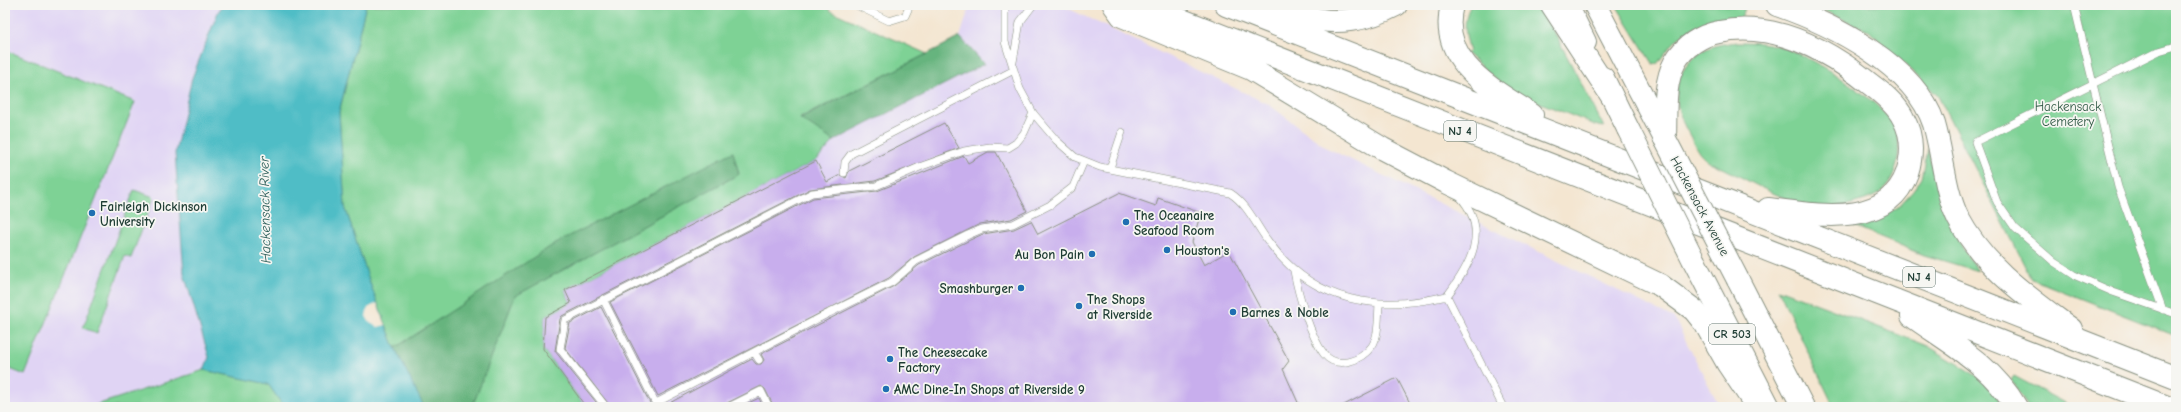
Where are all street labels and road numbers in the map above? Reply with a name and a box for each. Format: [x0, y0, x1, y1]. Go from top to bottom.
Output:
road number: NJ 4 [1444, 121, 1476, 141]
street label: Hackensack Avenue [1667, 154, 1733, 259]
road number: NJ 4 [1903, 267, 1935, 287]
road number: CR 503 [1709, 324, 1755, 344]

